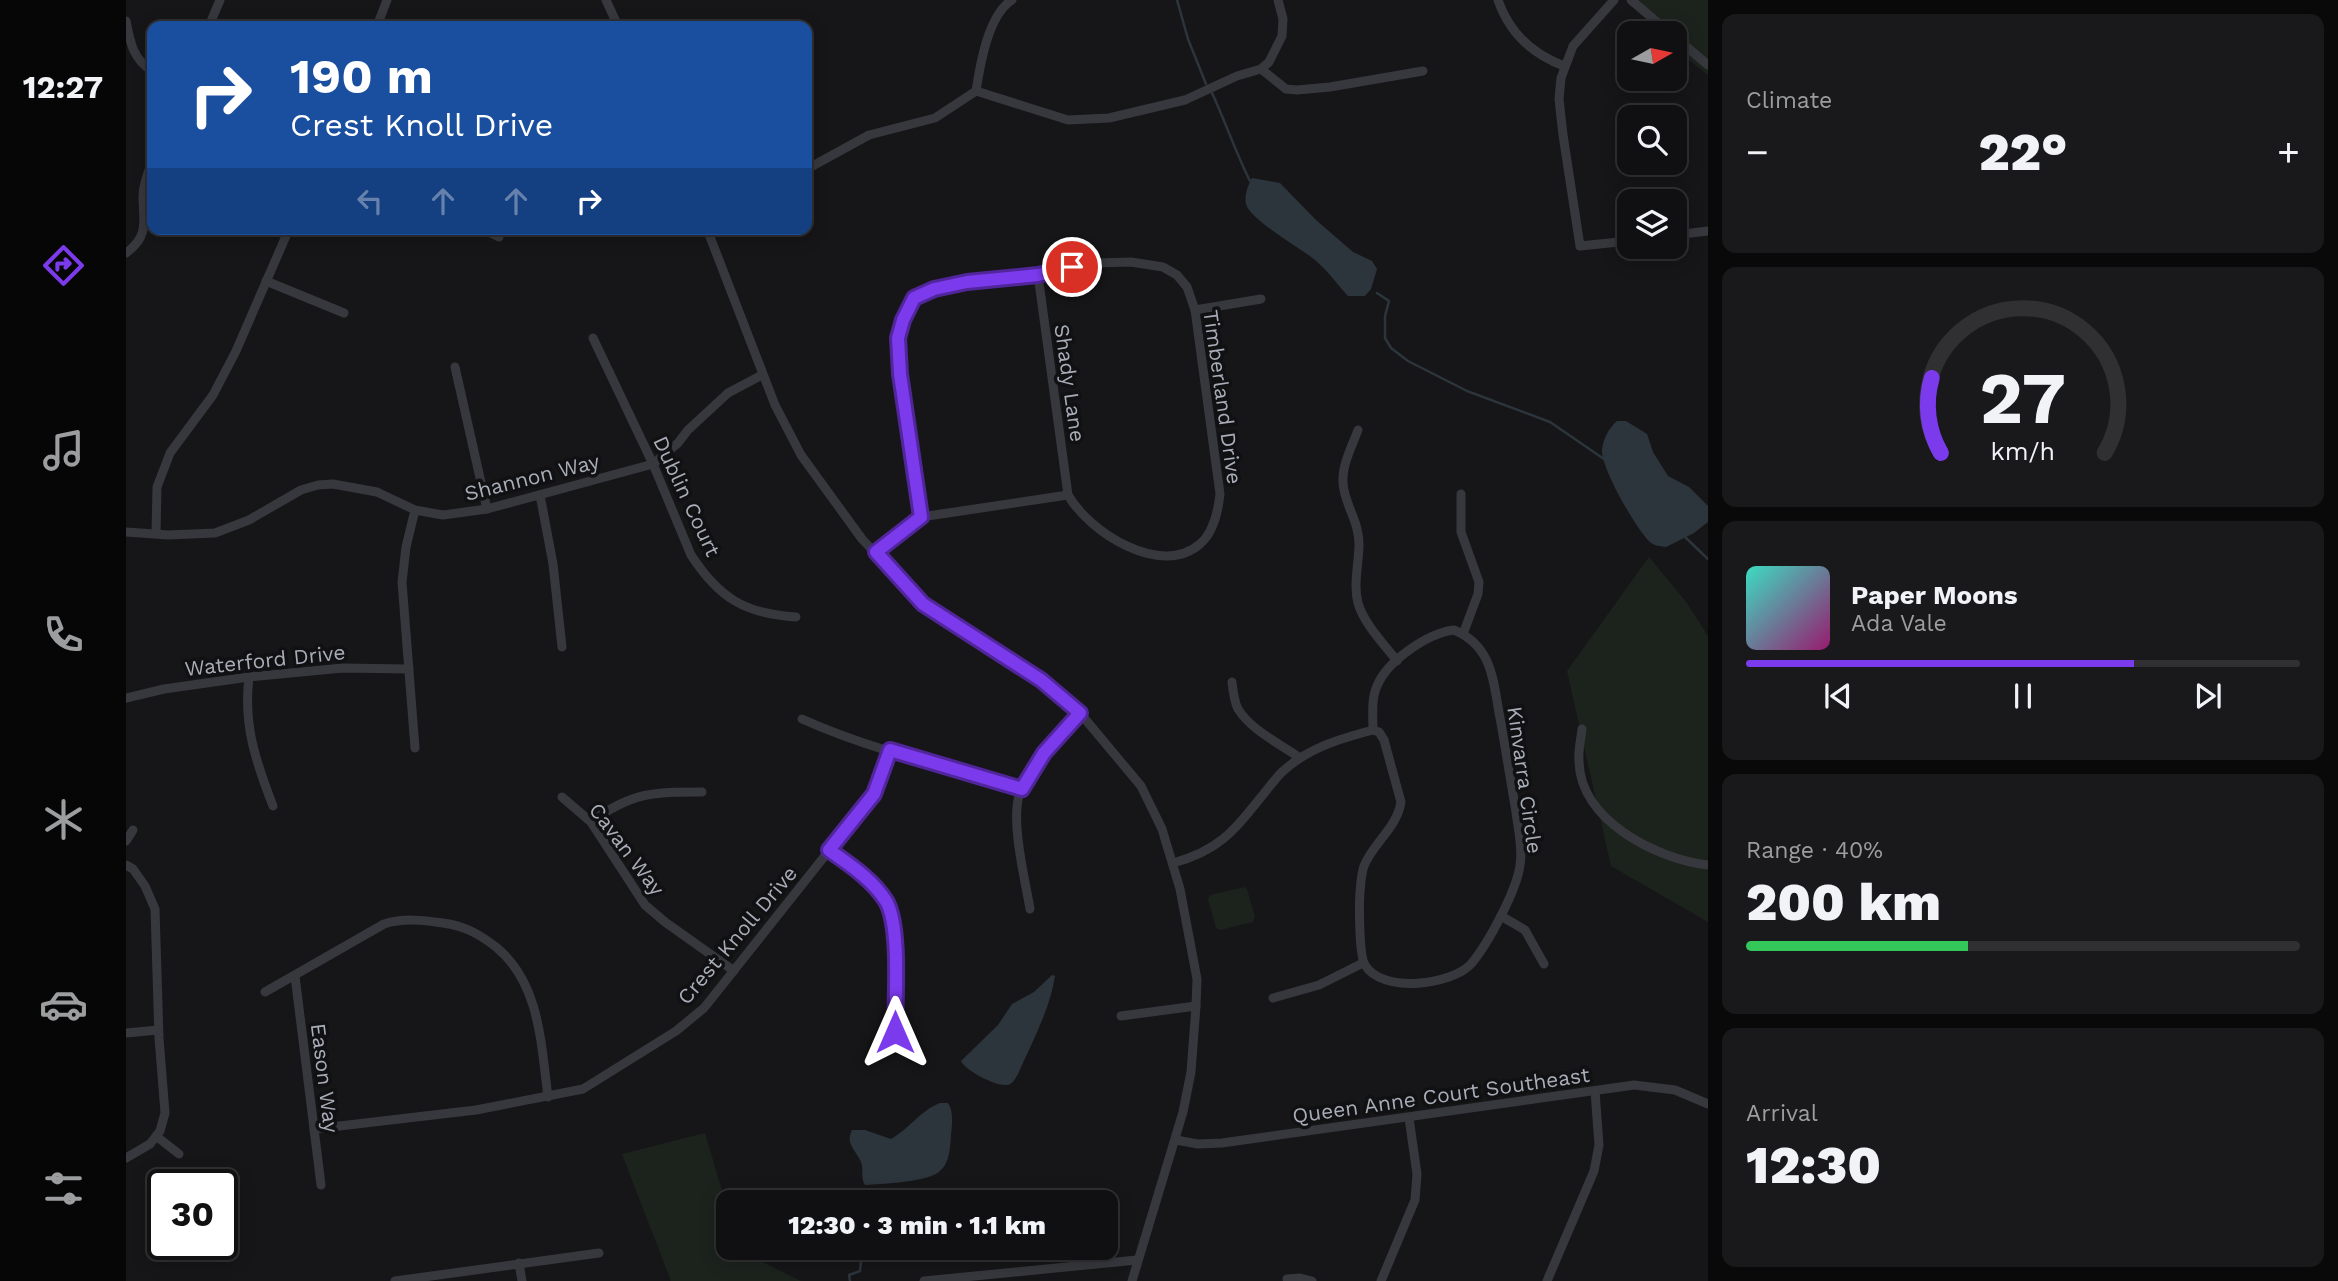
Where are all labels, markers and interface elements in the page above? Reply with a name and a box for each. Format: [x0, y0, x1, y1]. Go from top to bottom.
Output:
north arrow [1617, 21, 1687, 91]
map controls [1617, 21, 1687, 259]
text: 190 m [290, 47, 433, 105]
icon: right [175, 49, 266, 140]
text: 12:27 [23, 68, 103, 106]
text: Climate [1746, 87, 1832, 114]
button: search [1617, 105, 1687, 175]
text: Crest Knoll Drive [290, 106, 553, 144]
text: 22° [1979, 122, 2067, 183]
text: − [1746, 130, 1769, 174]
text: + [2277, 130, 2300, 174]
icon: left [351, 182, 389, 220]
icon: ahead [424, 182, 462, 220]
icon: ahead [497, 182, 535, 220]
icon: right [570, 182, 608, 220]
button: layers [1617, 189, 1687, 259]
pin [1042, 237, 1102, 297]
icon: directions [39, 241, 88, 290]
icon: arrive [1053, 248, 1091, 286]
street label: Timberland Drive [1198, 308, 1248, 486]
street label: Shady Lane [1049, 323, 1091, 443]
text: 27 [1980, 356, 2066, 442]
icon: music [39, 426, 88, 475]
street label: Dublin Court [648, 432, 726, 560]
text: km/h [1991, 437, 2055, 466]
street label: Shannon Way [462, 448, 602, 506]
text: Paper Moons [1851, 580, 2018, 610]
icon: phone [39, 610, 88, 659]
text: Ada Vale [1851, 610, 1947, 637]
street label: Waterford Drive [183, 639, 347, 681]
icon: previous [1819, 677, 1857, 715]
icon: pause [2004, 677, 2042, 715]
icon: next [2189, 677, 2227, 715]
street label: Kinvarra Circle [1502, 705, 1548, 855]
icon: climate [39, 795, 88, 844]
street label: Cavan Way [584, 798, 670, 900]
text: Range · 40% [1746, 837, 1883, 864]
street label: Crest Knoll Drive [672, 861, 802, 1009]
text: 200 km [1746, 872, 1941, 933]
icon: car [39, 980, 88, 1029]
position arrow [858, 995, 932, 1069]
street label: Eason Way [306, 1022, 344, 1134]
street label: Queen Anne Court Southeast [1291, 1062, 1591, 1128]
text: Arrival [1746, 1100, 1818, 1127]
text: 12:30 [1746, 1135, 1881, 1196]
icon: filters [39, 1164, 88, 1213]
speed limit sign: 30 [147, 1169, 238, 1260]
text: 12:30 · 3 min · 1.1 km [788, 1210, 1046, 1240]

